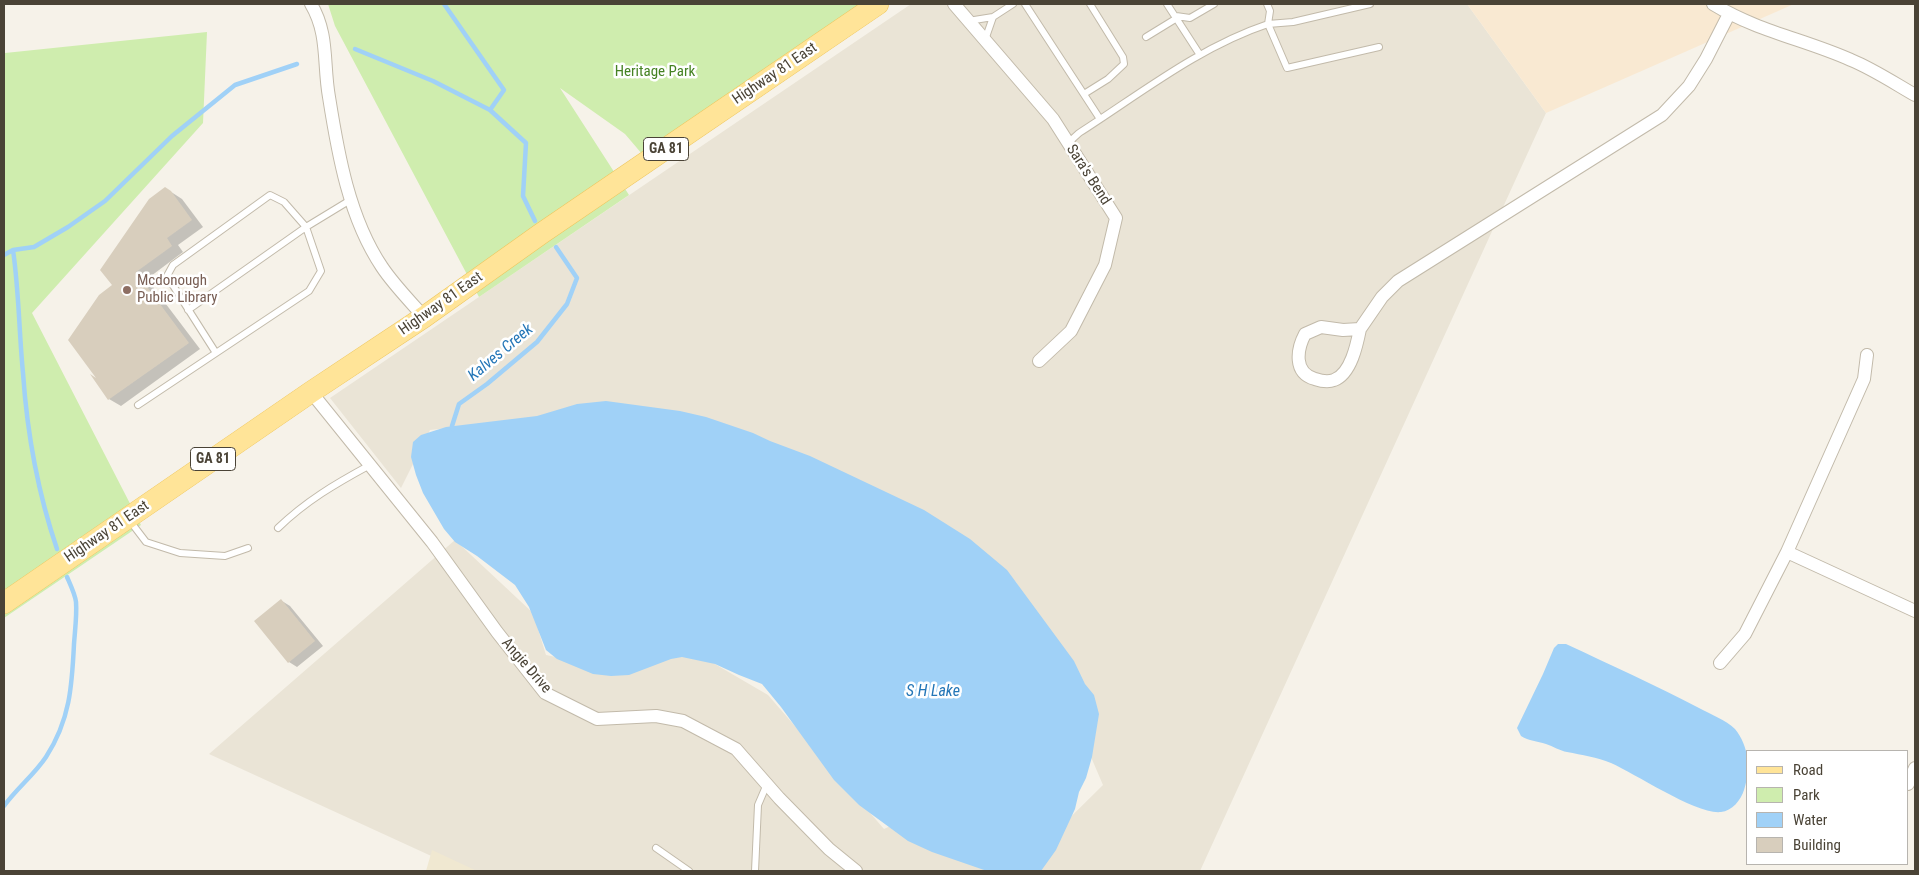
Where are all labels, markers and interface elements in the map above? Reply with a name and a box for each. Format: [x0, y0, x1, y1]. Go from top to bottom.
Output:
street label: Highway 81 East [729, 39, 821, 109]
park label: Heritage Park [615, 63, 695, 81]
road number: GA 81 [644, 138, 688, 160]
street label: Sara's Bend [1062, 142, 1114, 208]
street label: Highway 81 East [396, 269, 486, 339]
place label: Mcdonough Public Library [137, 272, 218, 307]
marker: Mcdonough Public Library [121, 284, 133, 296]
water label: Kalves Creek [465, 320, 537, 386]
road number: GA 81 [190, 448, 236, 470]
street label: Highway 81 East [61, 497, 153, 567]
street label: Angie Drive [497, 635, 555, 697]
water label: S H Lake [906, 682, 960, 702]
legend [1746, 750, 1909, 865]
text: Road [1793, 761, 1823, 779]
text: Park [1793, 786, 1820, 804]
text: Water [1793, 811, 1827, 829]
text: Building [1793, 836, 1841, 854]

